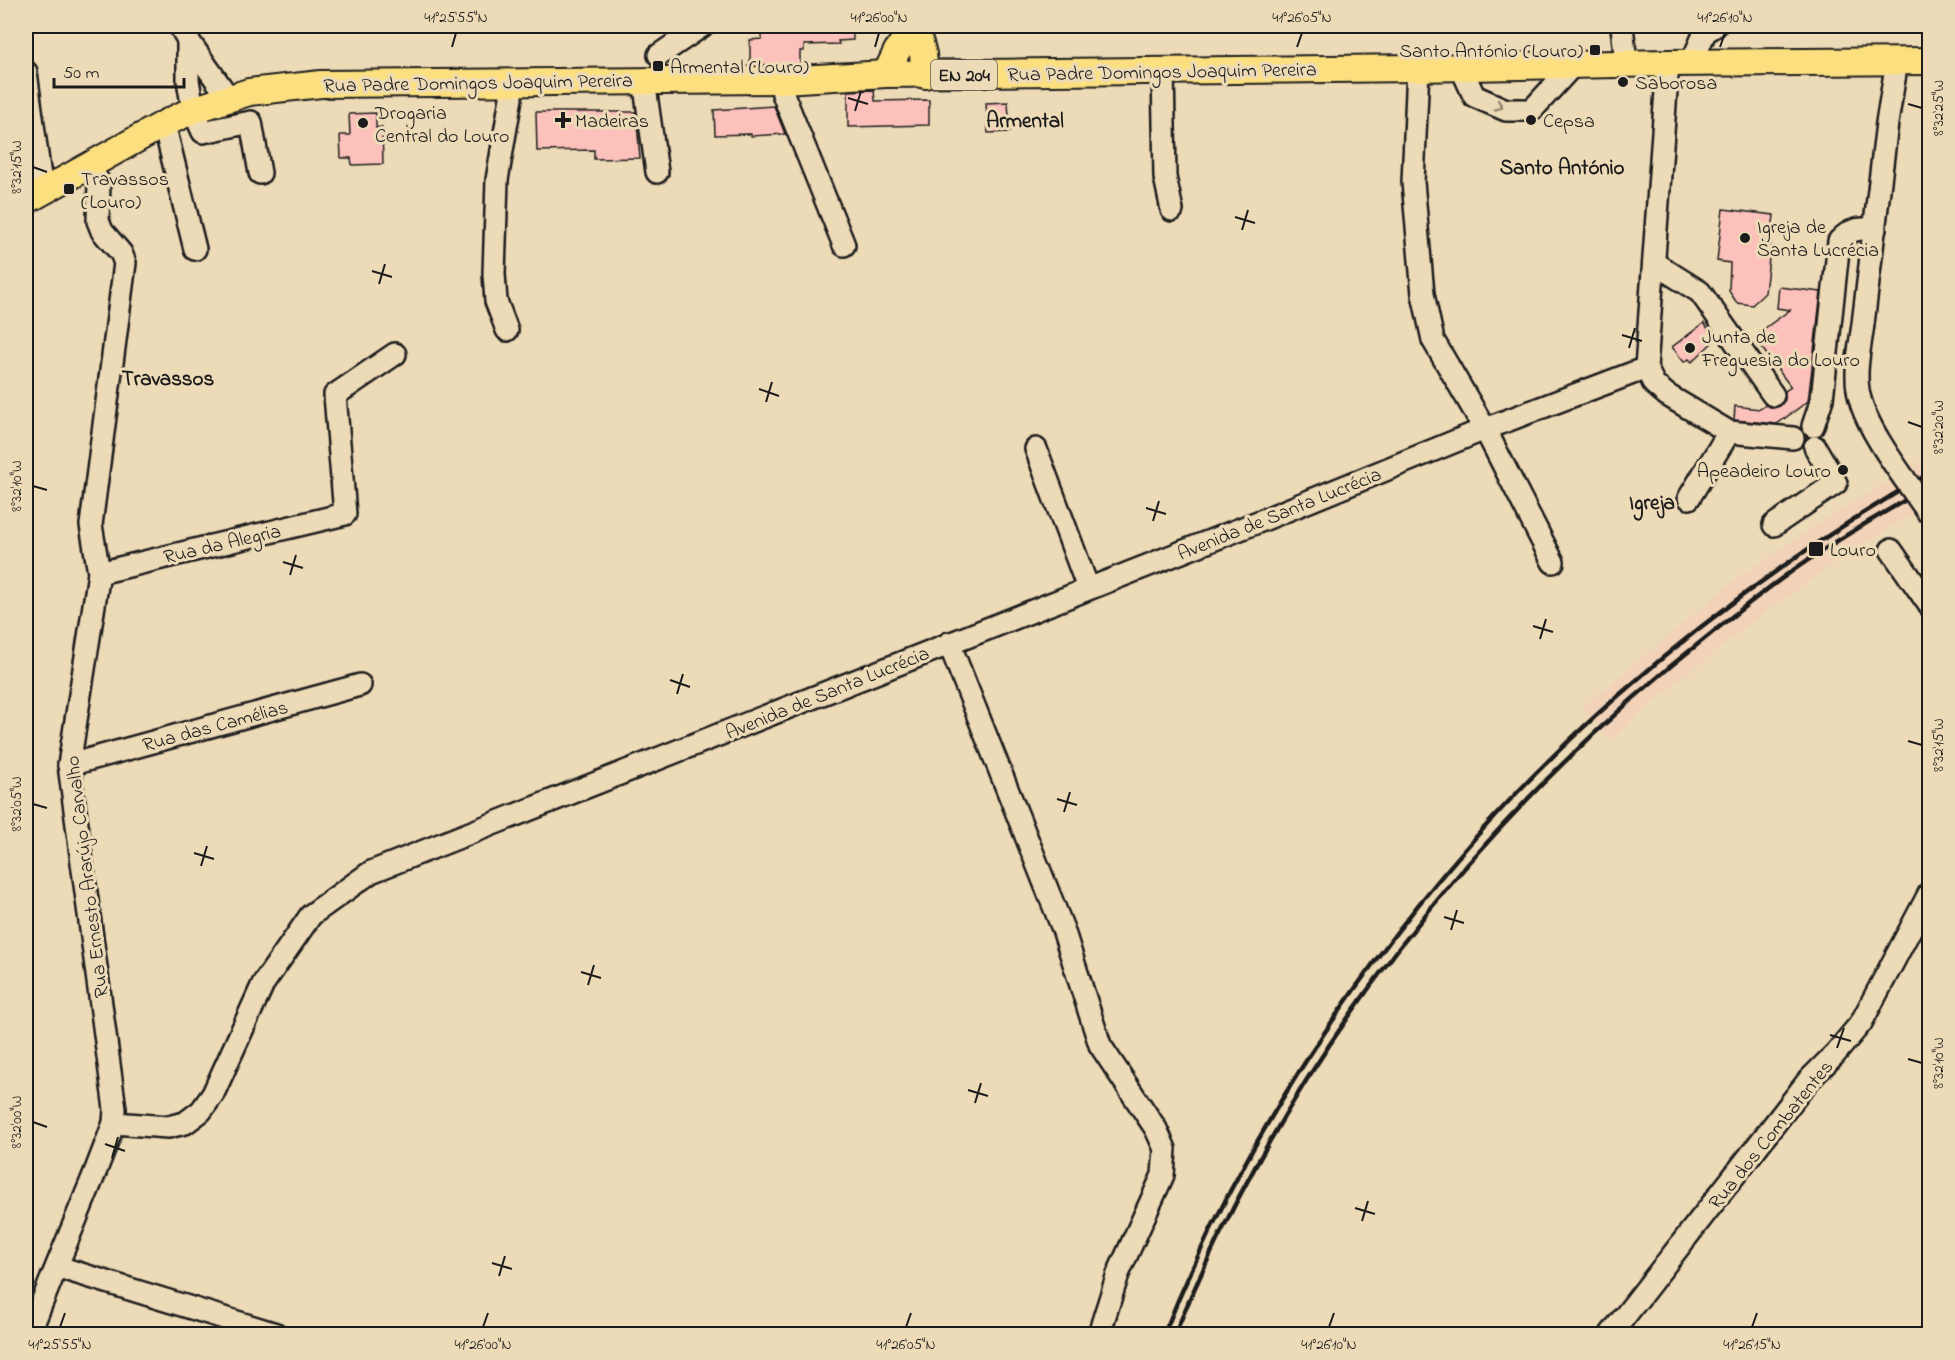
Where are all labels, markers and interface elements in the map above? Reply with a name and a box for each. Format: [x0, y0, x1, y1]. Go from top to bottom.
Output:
text: 41°25'55"N [424, 7, 488, 29]
text: 41°26'00"N [850, 7, 908, 29]
text: 41°26'05"N [1272, 7, 1332, 29]
text: 41°26'10"N [1697, 7, 1753, 29]
place label: Santo António (Louro) [1399, 38, 1583, 67]
marker: Santo António (Louro) [1588, 43, 1602, 57]
scale bar [54, 51, 184, 89]
place label: Armental (Louro) [670, 54, 809, 83]
street label: Rua Padre Domingos Joaquim Pereira [1007, 56, 1317, 92]
marker: Armental (Louro) [651, 59, 665, 73]
road number: EN 204 [931, 60, 997, 90]
text: 50 m [63, 61, 100, 87]
street label: Rua Padre Domingos Joaquim Pereira [323, 67, 633, 103]
place label: Saborosa [1635, 70, 1717, 99]
marker: Saborosa [1616, 75, 1630, 89]
text: 8°32'25"W [1928, 80, 1950, 136]
one-way arrow [1493, 99, 1504, 112]
place label: Drogaria Central do Louro [374, 100, 509, 152]
district label: Armental [986, 107, 1064, 137]
place label: Madeiras [575, 108, 649, 137]
place label: Cepsa [1543, 108, 1595, 137]
marker: Madeiras [556, 113, 570, 127]
marker: Cepsa [1524, 113, 1538, 127]
marker: Drogaria Central do Louro [356, 116, 370, 130]
text: 8°32'15"W [6, 140, 28, 194]
district label: Santo António [1500, 154, 1624, 184]
place label: Travassos (Louro) [81, 166, 169, 218]
marker: Travassos (Louro) [62, 182, 76, 196]
place label: Igreja de Santa Lucrécia [1757, 214, 1879, 266]
marker: Igreja de Santa Lucrécia [1738, 231, 1752, 245]
place label: Junta de Freguesia do Louro [1701, 324, 1860, 377]
marker: Junta de Freguesia do Louro [1683, 341, 1697, 355]
district label: Travassos [122, 365, 214, 395]
text: 8°32'20"W [1928, 400, 1950, 454]
place label: Apeadeiro Louro [1697, 458, 1831, 487]
text: 8°32'10"W [6, 460, 28, 512]
street label: Avenida de Santa Lucrécia [1174, 461, 1386, 569]
marker: Apeadeiro Louro [1836, 463, 1850, 477]
district label: Igreja [1629, 489, 1675, 521]
street label: Rua da Alegria [161, 518, 284, 574]
place label: Louro [1830, 537, 1876, 566]
marker: Louro [1807, 540, 1825, 558]
street label: Avenida de Santa Lucrécia [722, 640, 934, 748]
street label: Rua das Camélias [140, 694, 292, 761]
text: 8°32'15"W [1928, 718, 1950, 772]
street label: Rua Ernesto Ararújo Carvalho [59, 754, 118, 999]
text: 8°32'05"W [6, 776, 28, 832]
text: 8°32'10"W [1928, 1037, 1950, 1089]
street label: Rua dos Combatentes [1703, 1055, 1841, 1216]
text: 8°32'00"W [6, 1096, 28, 1148]
text: 41°25'55"N [28, 1334, 92, 1356]
text: 41°26'00"N [454, 1334, 512, 1356]
text: 41°26'05"N [876, 1334, 936, 1356]
text: 41°26'10"N [1301, 1334, 1357, 1356]
text: 41°26'15"N [1723, 1334, 1781, 1356]

